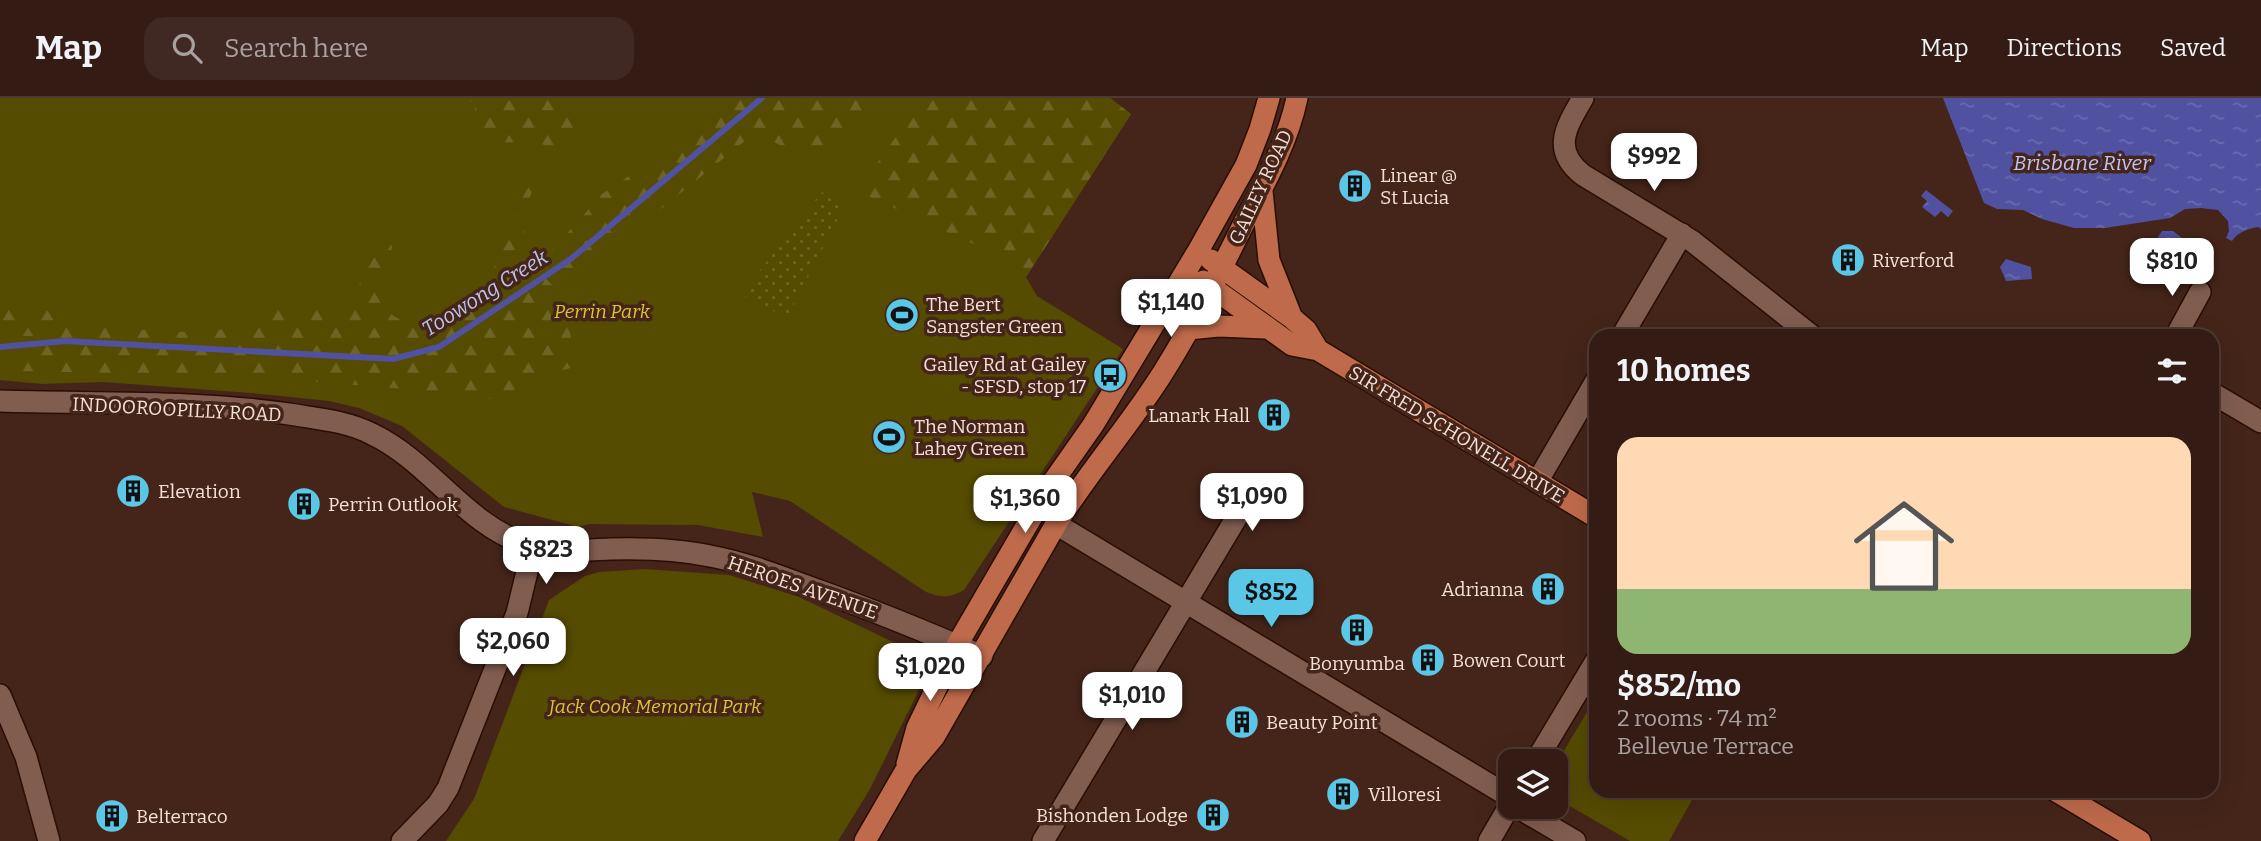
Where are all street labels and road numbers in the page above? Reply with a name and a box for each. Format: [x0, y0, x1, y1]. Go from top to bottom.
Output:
street label: GAILEY ROAD [1224, 126, 1297, 248]
street label: SIR FRED SCHONELL DRIVE [1345, 361, 1569, 508]
street label: INDOOROOPILLY ROAD [72, 393, 282, 426]
street label: HEROES AVENUE [725, 551, 881, 624]

